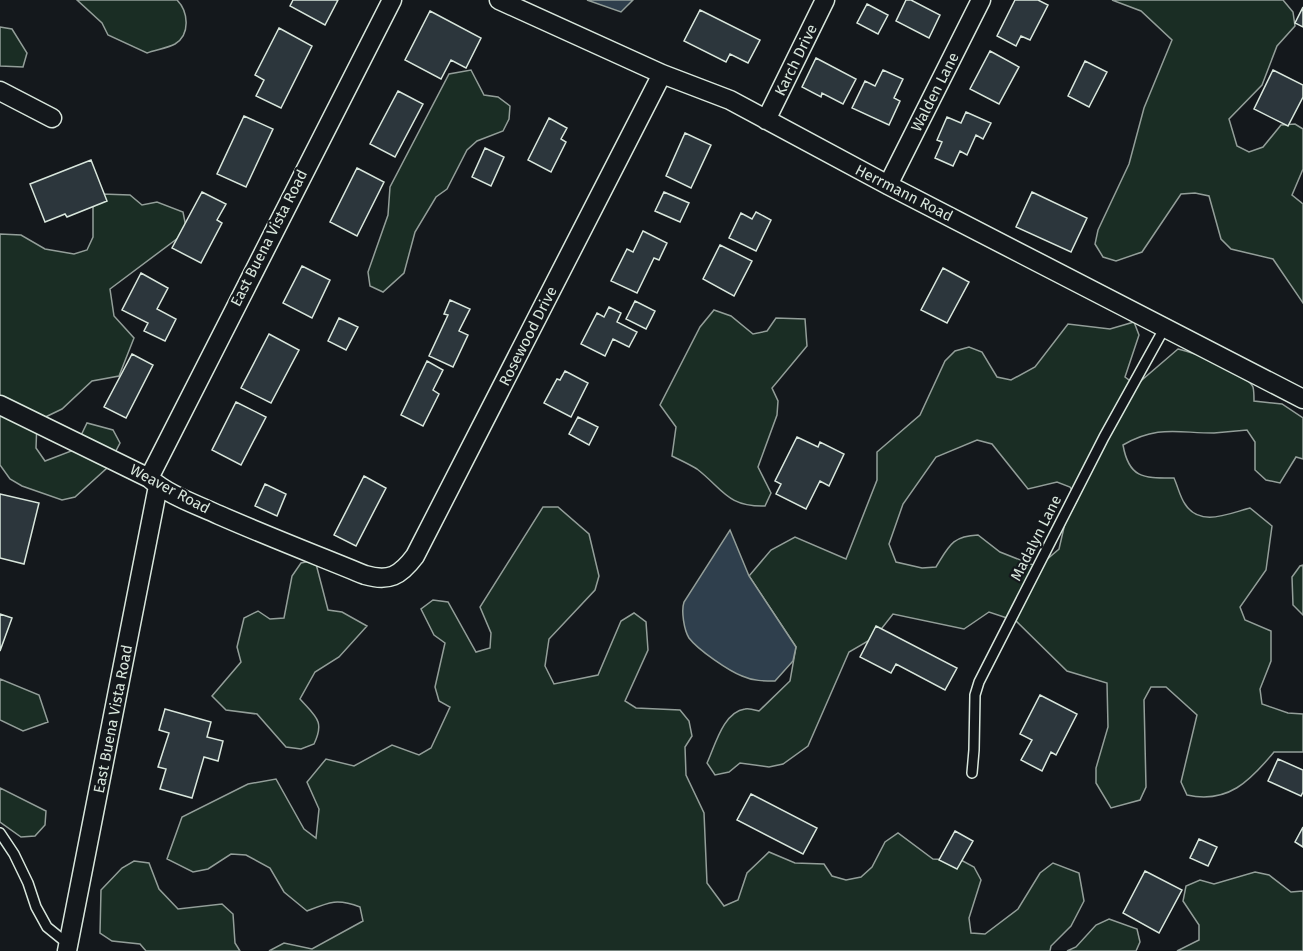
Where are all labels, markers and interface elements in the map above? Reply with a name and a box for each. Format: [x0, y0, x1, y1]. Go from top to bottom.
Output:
street label: Karch Drive [771, 21, 821, 99]
street label: Walden Lane [907, 49, 963, 135]
street label: Herrmann Road [852, 161, 956, 225]
street label: East Buena Vista Road [227, 167, 311, 309]
street label: Rosewood Drive [495, 283, 561, 389]
street label: Weaver Road [127, 460, 213, 518]
street label: Madalyn Lane [1007, 492, 1065, 584]
street label: East Buena Vista Road [90, 643, 136, 795]

